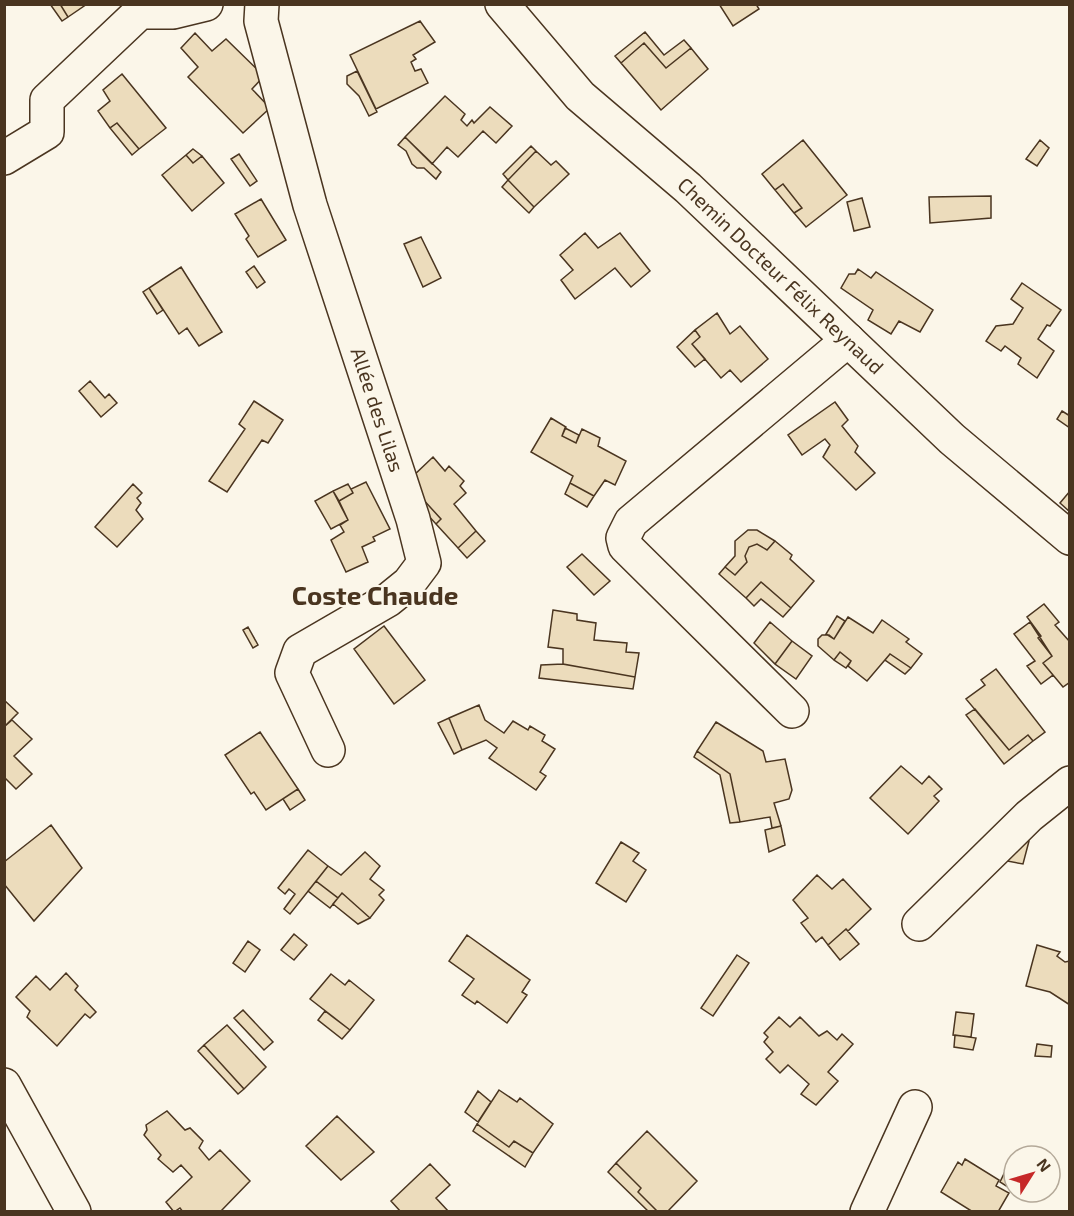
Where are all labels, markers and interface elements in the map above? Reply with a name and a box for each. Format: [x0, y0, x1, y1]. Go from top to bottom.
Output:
street label: Chemin Docteur Félix Reynaud [673, 172, 889, 379]
street label: Allée des Lilas [347, 344, 410, 475]
district label: Coste Chaude [292, 579, 458, 610]
north arrow [1002, 1144, 1062, 1204]
text: N [1033, 1154, 1055, 1175]

